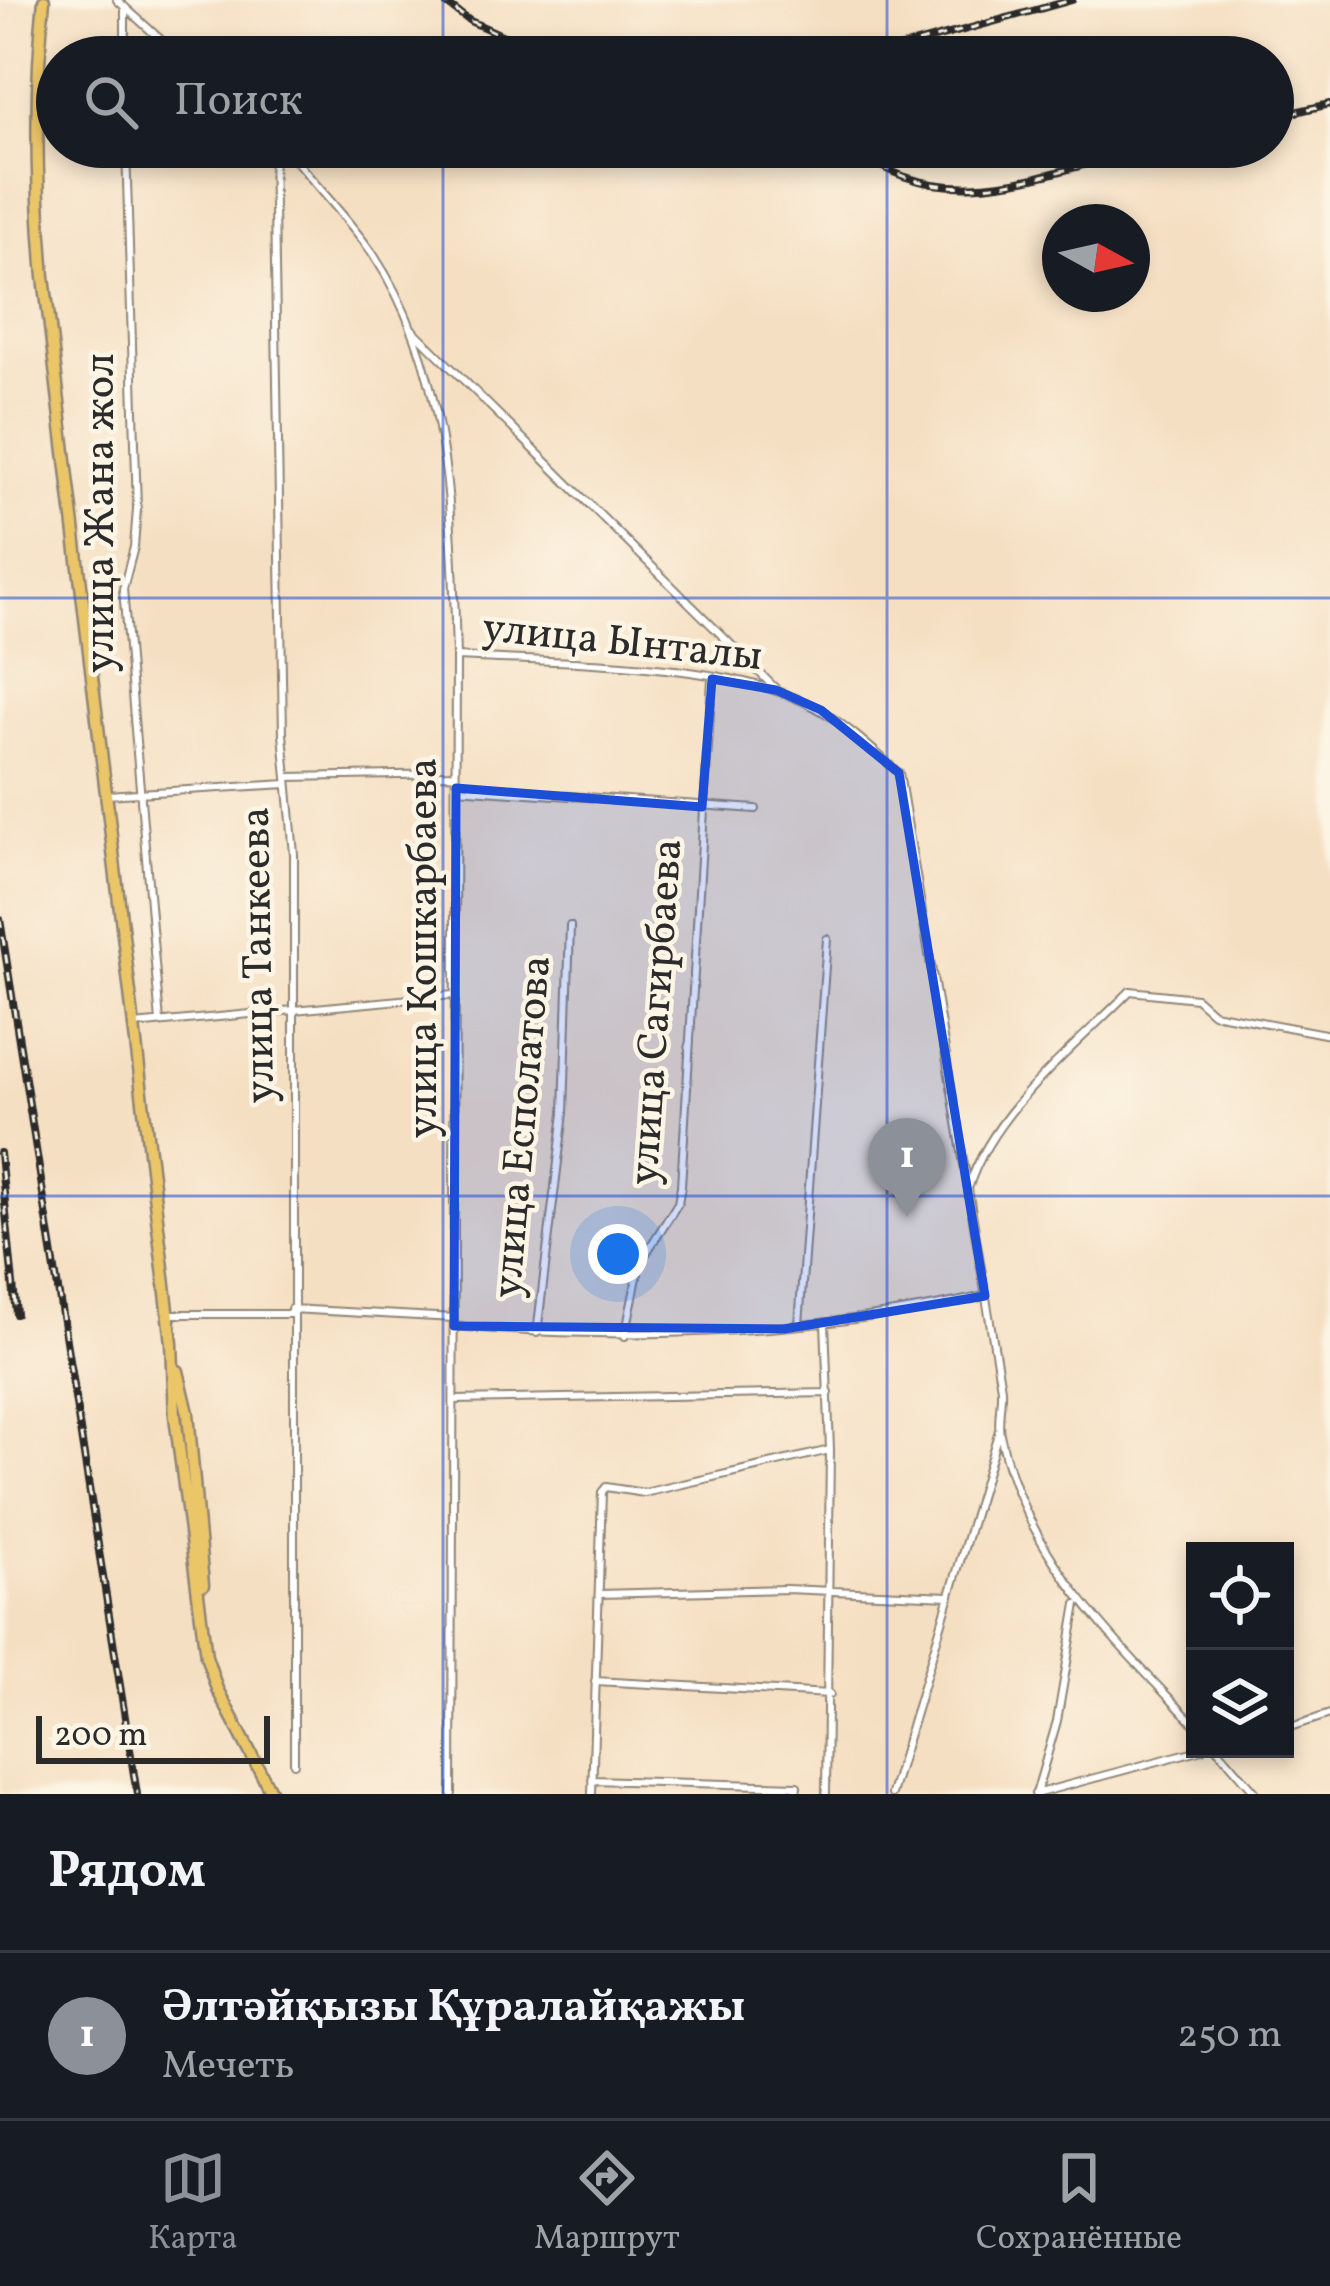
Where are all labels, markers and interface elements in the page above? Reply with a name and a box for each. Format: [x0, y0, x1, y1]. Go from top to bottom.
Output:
search box [36, 36, 1294, 168]
icon: search [78, 69, 144, 135]
text: Поиск [174, 71, 303, 134]
north arrow [1042, 204, 1150, 312]
street label: улица Жана жол [73, 353, 132, 673]
street label: улица Ынталы [479, 600, 765, 688]
street label: улица Кошкарбаева [396, 758, 455, 1138]
street label: улица Танкеева [228, 806, 292, 1104]
street label: улица Сагирбаева [616, 837, 700, 1187]
street label: улица Есполатова [480, 953, 568, 1301]
pin: 1 [868, 1118, 946, 1217]
your location [588, 1224, 648, 1284]
map controls [1186, 1542, 1294, 1758]
button: locate [1186, 1542, 1294, 1650]
button: layers [1186, 1650, 1294, 1758]
scale bar [36, 1710, 270, 1763]
text: 200 m [54, 1714, 148, 1760]
text: Рядом [48, 1837, 206, 1908]
text: Әлтәйқызы Құралайқажы [162, 1977, 745, 2040]
text: 1 [79, 2009, 95, 2063]
text: 250 m [1177, 2009, 1282, 2063]
text: Мечеть [162, 2040, 294, 2094]
tab: Карта [148, 2145, 238, 2263]
tab: Маршрут [534, 2145, 680, 2263]
tab: Сохранённые [976, 2145, 1182, 2263]

